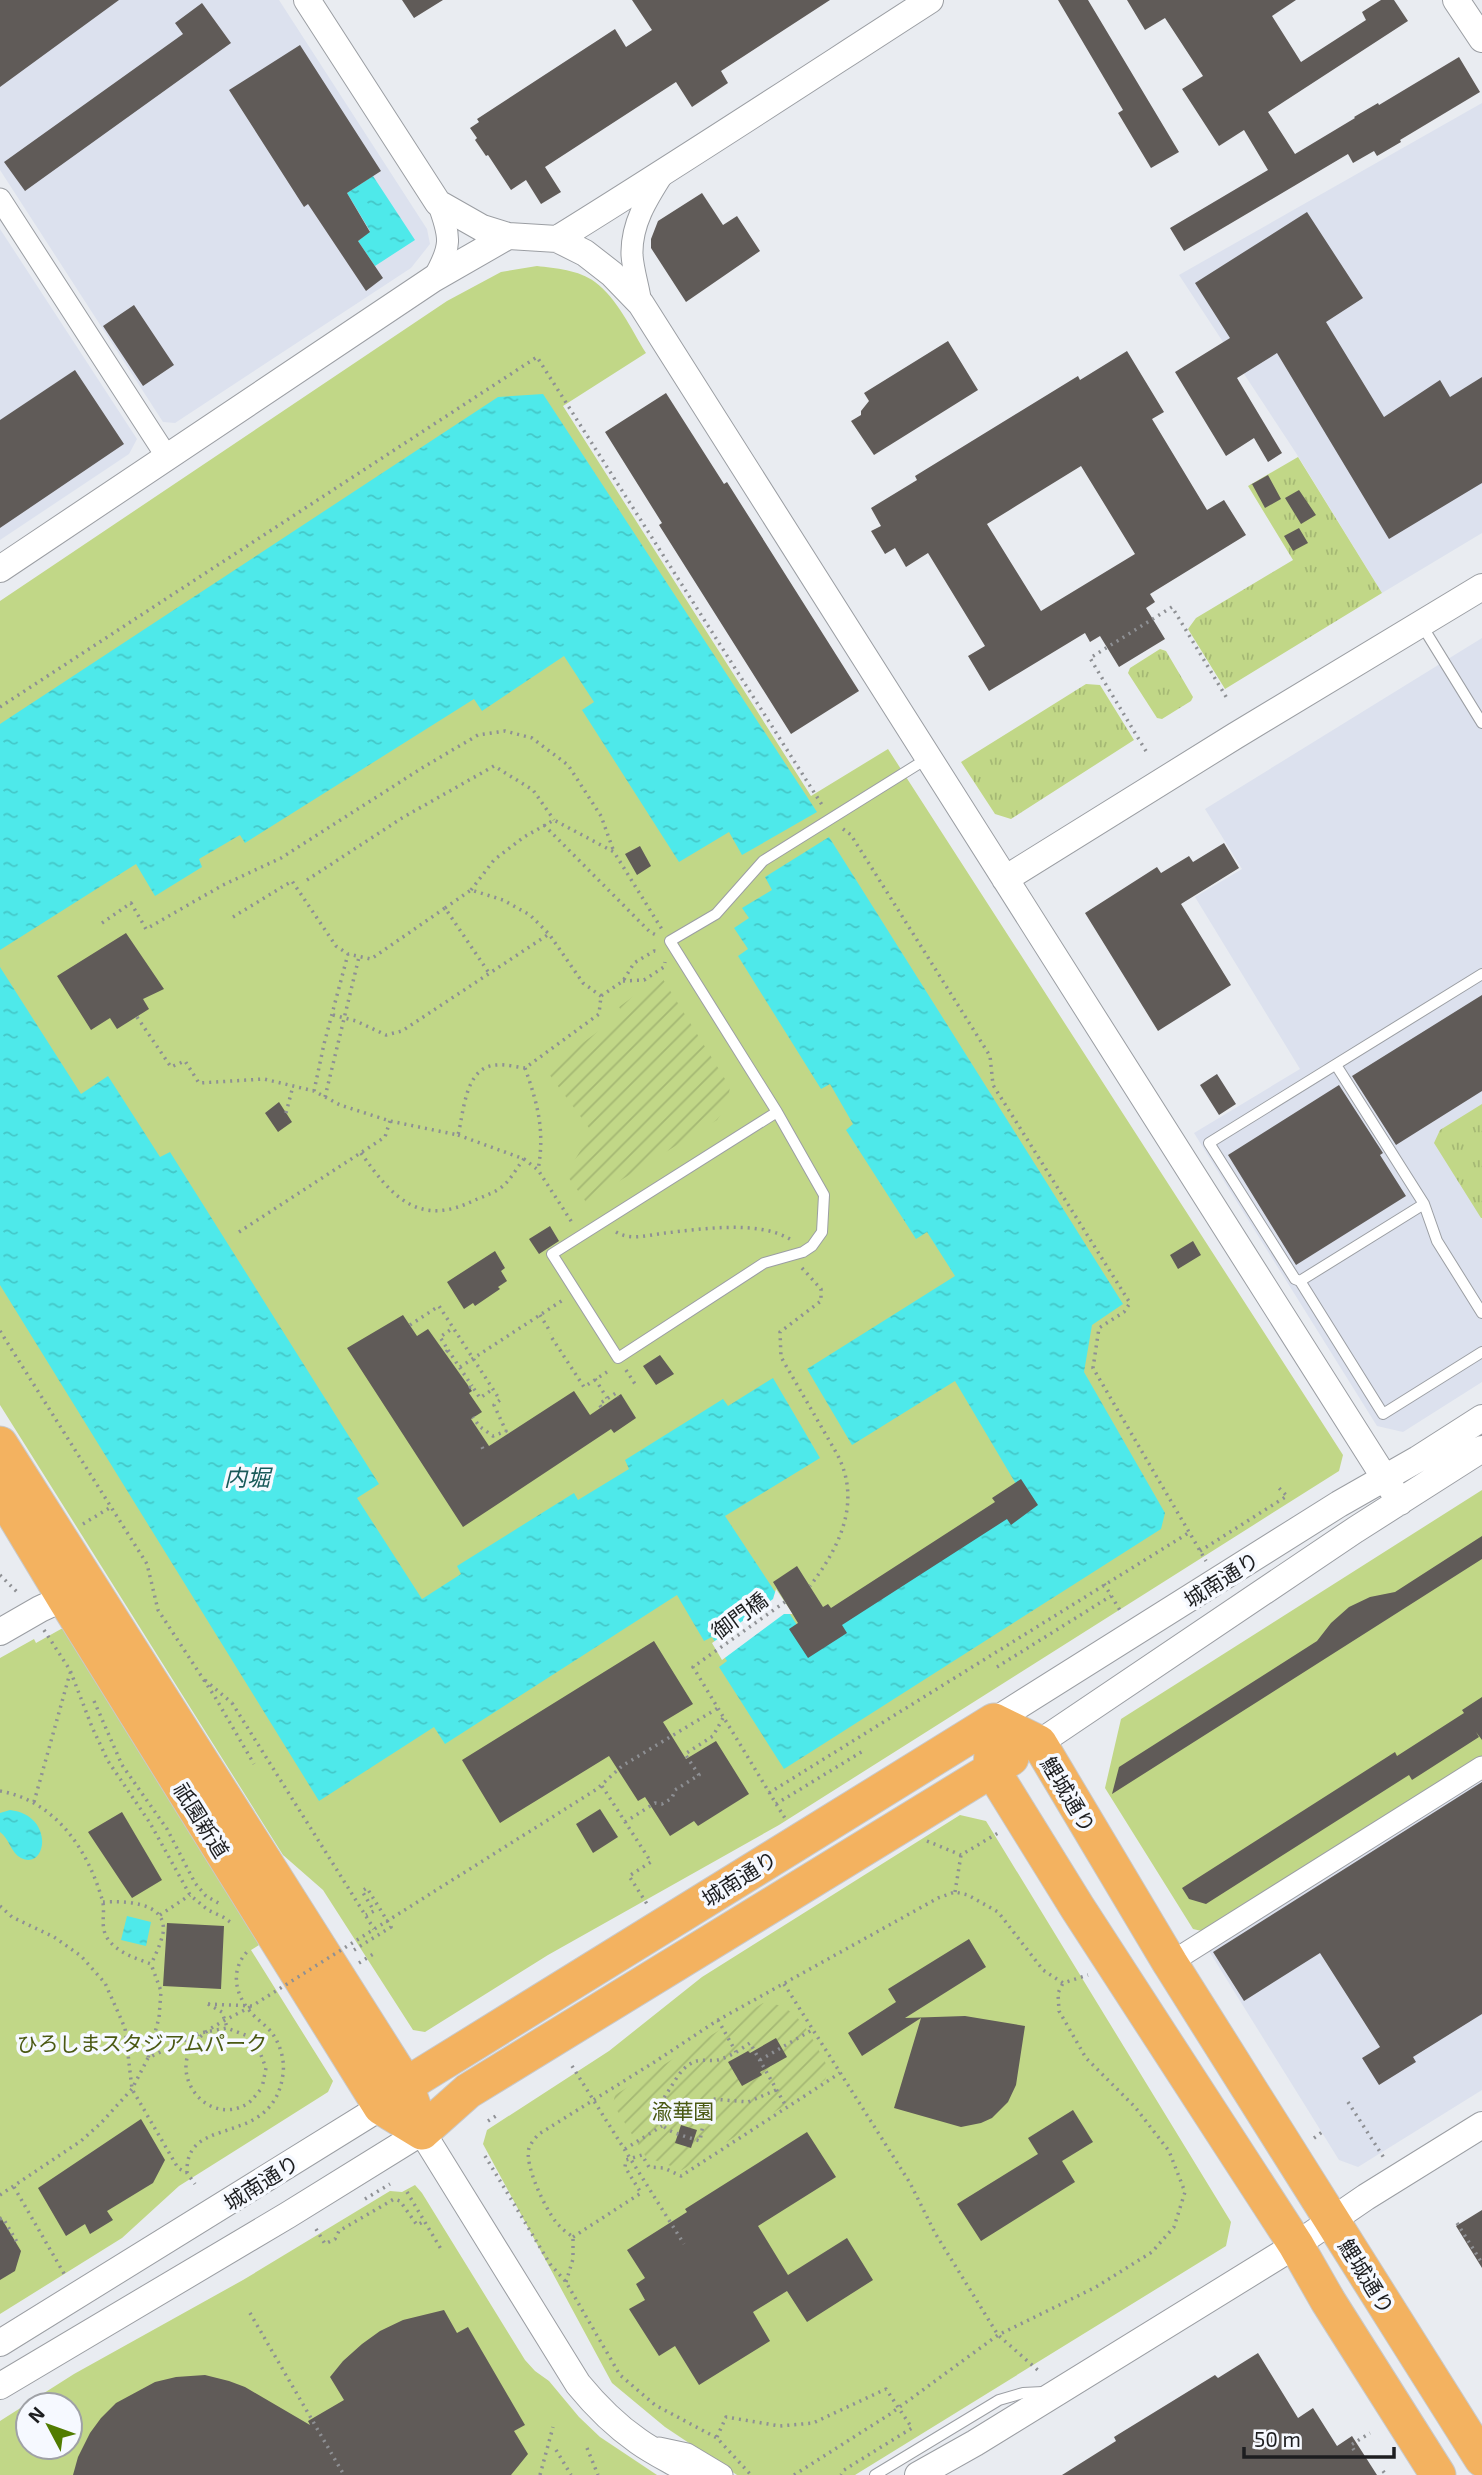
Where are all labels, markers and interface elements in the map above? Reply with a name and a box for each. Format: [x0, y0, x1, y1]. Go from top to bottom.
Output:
water label: 内堀 [224, 1463, 273, 1491]
street label: 城南通り [1179, 1546, 1263, 1612]
street label: 御門橋 [706, 1586, 772, 1644]
street label: 鯉城通り [1037, 1752, 1101, 1836]
street label: 祇園新道 [169, 1778, 235, 1862]
street label: 城南通り [697, 1845, 781, 1911]
park label: ひろしまスタジアムパーク [17, 2030, 267, 2055]
park label: 渝華園 [652, 2098, 715, 2123]
street label: 城南通り [219, 2149, 303, 2215]
street label: 鯉城通り [1334, 2234, 1400, 2318]
north arrow [14, 2391, 84, 2461]
text: N [23, 2402, 49, 2427]
scale bar [1244, 2416, 1394, 2460]
text: 50 m [1254, 2426, 1301, 2451]

